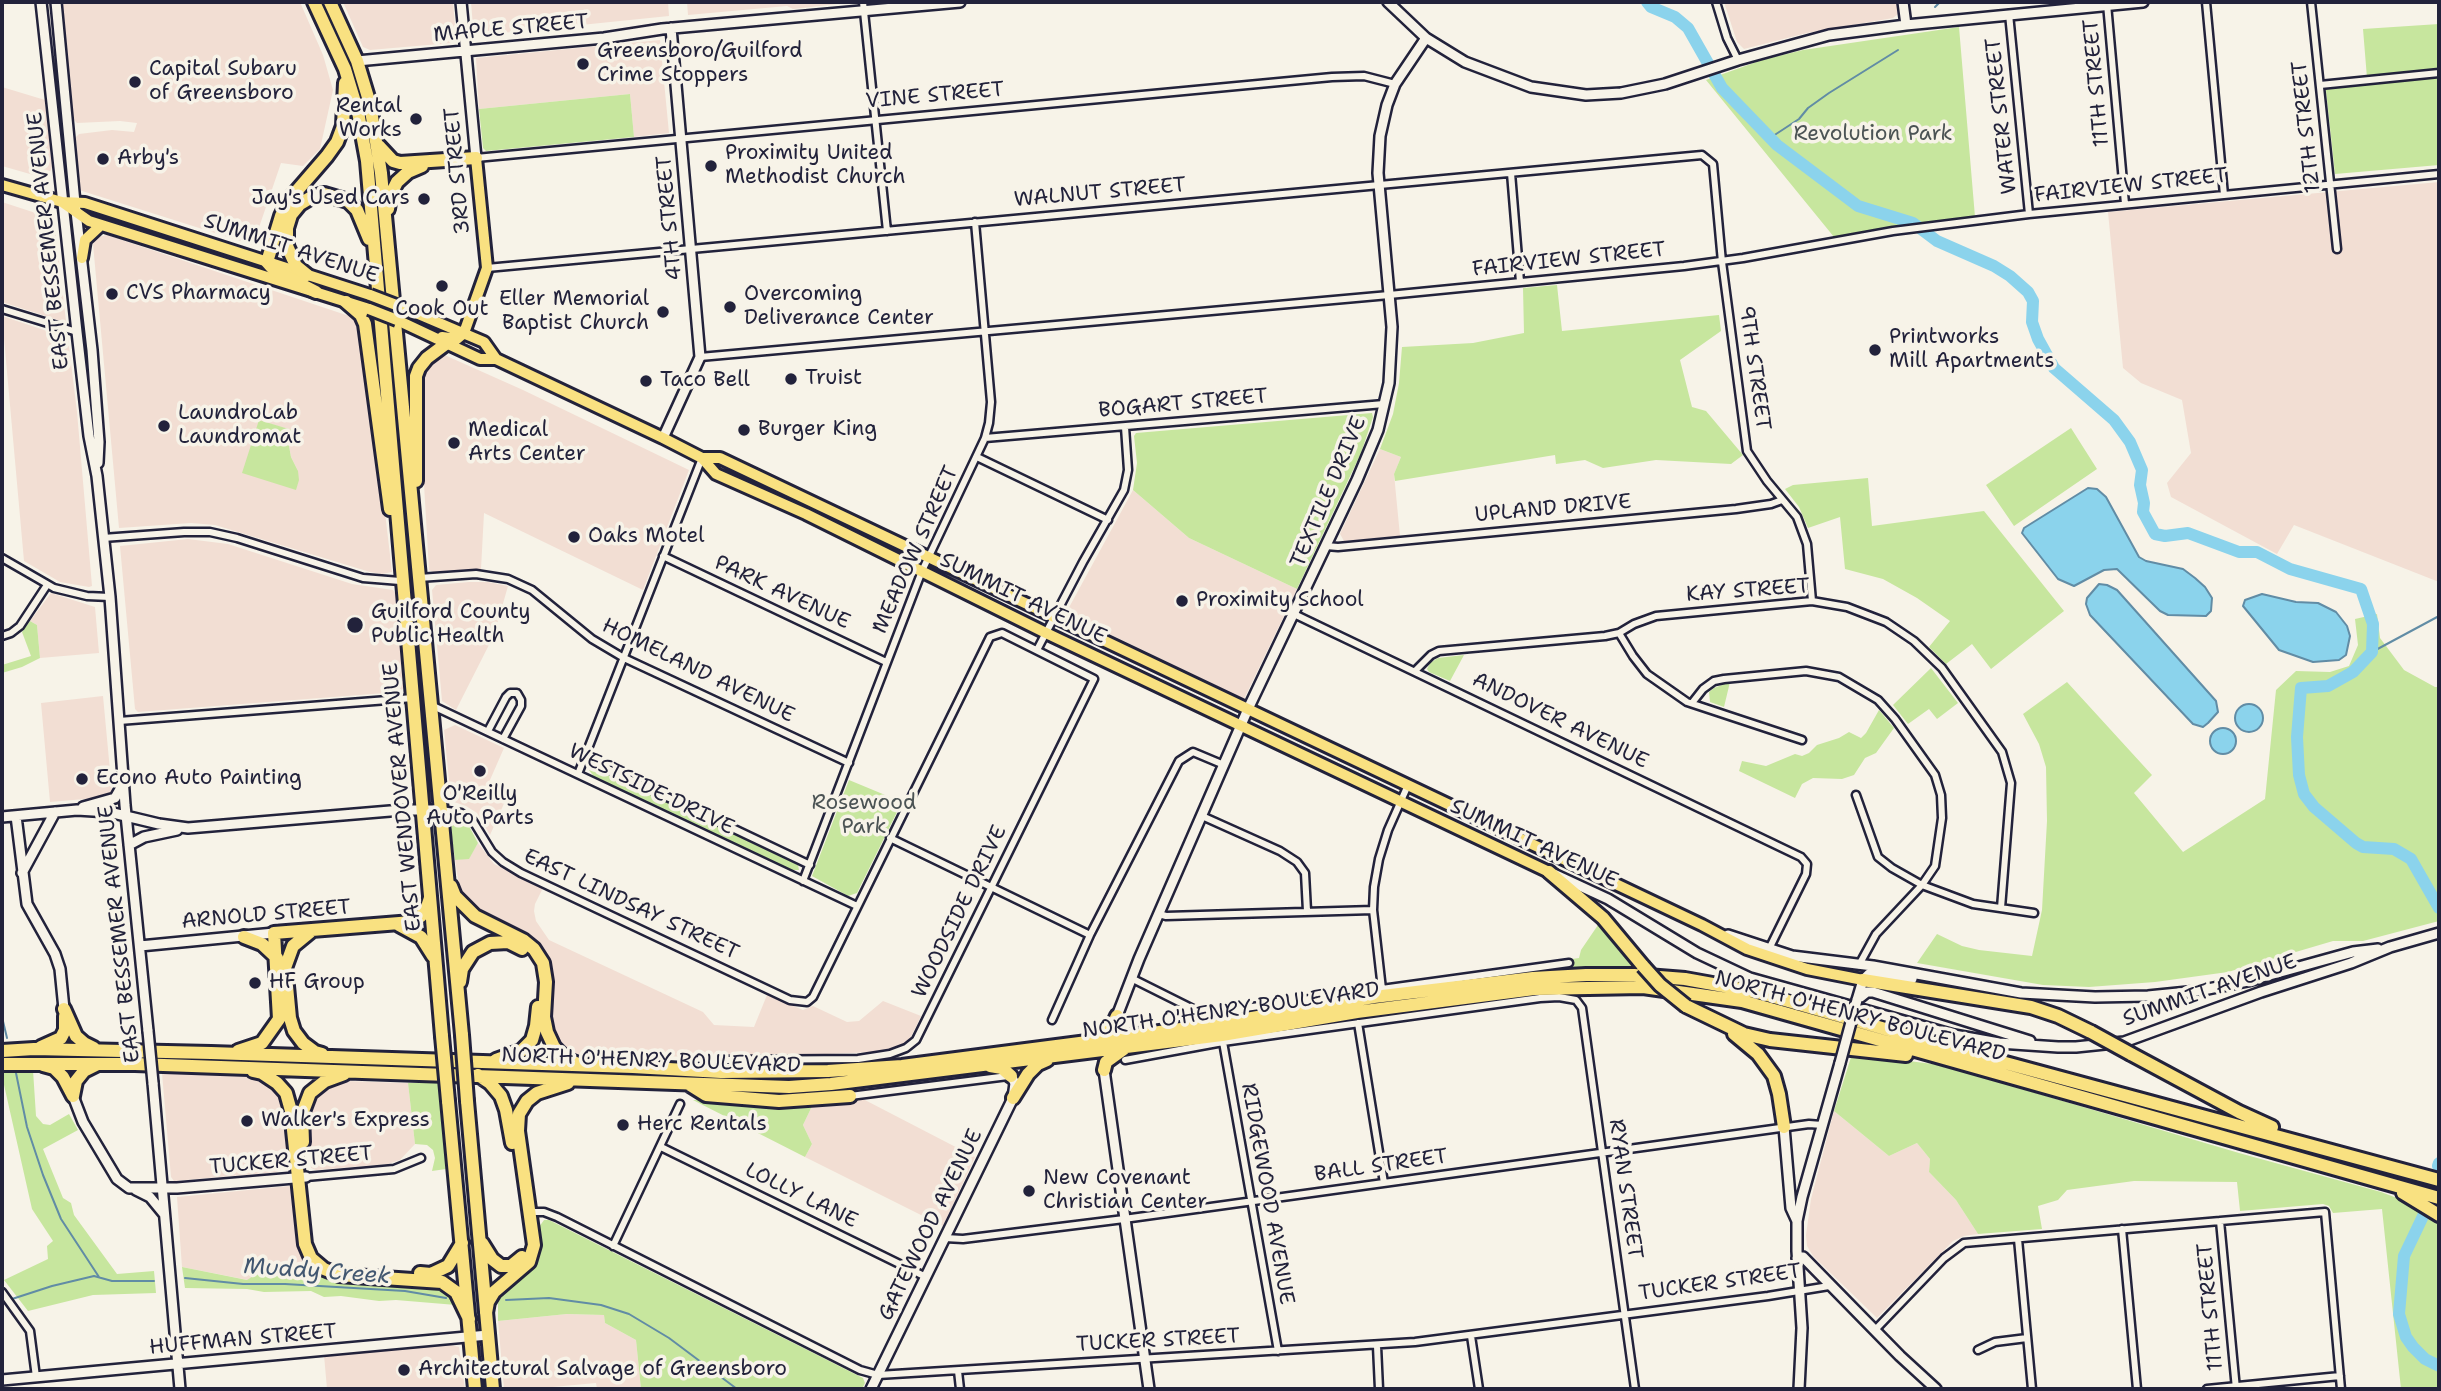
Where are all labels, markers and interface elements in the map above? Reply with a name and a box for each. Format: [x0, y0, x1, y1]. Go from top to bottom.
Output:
street label: MAPLE STREET [433, 10, 589, 48]
street label: 11TH STREET [2079, 18, 2115, 148]
street label: WATER STREET [1981, 37, 2023, 195]
place label: Greensboro/Guilford Crime Stoppers [597, 39, 803, 89]
marker: Greensboro/Guilford Crime Stoppers [575, 56, 591, 72]
place label: Capital Subaru of Greensboro [149, 57, 297, 107]
street label: 12TH STREET [2288, 60, 2326, 194]
marker: Capital Subaru of Greensboro [127, 74, 143, 90]
street label: VINE STREET [865, 77, 1005, 115]
place label: Rental Works [336, 94, 402, 144]
street label: 3RD STREET [440, 106, 476, 236]
street label: EAST BESSEMER AVENUE [23, 111, 75, 371]
marker: Rental Works [408, 111, 424, 127]
park label: Revolution Park [1793, 122, 1953, 148]
place label: Proximity United Methodist Church [725, 141, 906, 191]
place label: Arby's [117, 146, 179, 172]
marker: Arby's [95, 151, 111, 167]
street label: 4TH STREET [652, 155, 688, 281]
marker: Proximity United Methodist Church [703, 158, 719, 174]
street label: FAIRVIEW STREET [2033, 163, 2229, 209]
street label: WALNUT STREET [1013, 173, 1187, 213]
place label: Jay's Used Cars [251, 186, 410, 212]
marker: Jay's Used Cars [416, 191, 432, 207]
street label: SUMMIT AVENUE [200, 209, 382, 289]
street label: FAIRVIEW STREET [1471, 237, 1667, 283]
marker: Cook Out [434, 278, 450, 294]
place label: CVS Pharmacy [126, 281, 271, 307]
place label: Overcoming Deliverance Center [744, 282, 934, 332]
marker: CVS Pharmacy [104, 286, 120, 302]
place label: Eller Memorial Baptist Church [499, 287, 649, 337]
place label: Cook Out [395, 297, 489, 323]
marker: Overcoming Deliverance Center [722, 299, 738, 315]
marker: Eller Memorial Baptist Church [655, 304, 671, 320]
street label: 9TH STREET [1733, 304, 1775, 432]
place label: Printworks Mill Apartments [1889, 325, 2055, 375]
marker: Printworks Mill Apartments [1867, 342, 1883, 358]
place label: Truist [805, 366, 862, 392]
place label: Taco Bell [660, 368, 750, 394]
marker: Truist [783, 371, 799, 387]
marker: Taco Bell [638, 373, 654, 389]
street label: BOGART STREET [1097, 384, 1269, 424]
place label: LaundroLab Laundromat [178, 401, 302, 451]
street label: TEXTILE DRIVE [1286, 413, 1372, 571]
place label: Burger King [758, 417, 877, 443]
marker: LaundroLab Laundromat [156, 418, 172, 434]
place label: Medical Arts Center [468, 418, 586, 468]
marker: Burger King [736, 422, 752, 438]
marker: Medical Arts Center [446, 435, 462, 451]
street label: MEADOW STREET [868, 462, 964, 638]
street label: UPLAND DRIVE [1474, 490, 1632, 528]
place label: Oaks Motel [588, 524, 705, 550]
marker: Oaks Motel [566, 529, 582, 545]
street label: SUMMIT AVENUE [936, 548, 1110, 650]
street label: PARK AVENUE [710, 551, 854, 635]
street label: KAY STREET [1685, 574, 1811, 608]
place label: Proximity School [1196, 588, 1364, 614]
marker: Proximity School [1174, 593, 1190, 609]
place label: Guilford County Public Health [371, 600, 531, 650]
street label: HOMELAND AVENUE [598, 613, 798, 729]
marker: Guilford County Public Health [345, 615, 365, 635]
street label: EAST WENDOVER AVENUE [379, 661, 427, 933]
street label: ANDOVER AVENUE [1468, 667, 1652, 775]
street label: WESTSIDE DRIVE [564, 739, 738, 841]
marker: O'Reilly Auto Parts [472, 763, 488, 779]
place label: Econo Auto Painting [96, 766, 302, 792]
marker: Econo Auto Painting [74, 771, 90, 787]
place label: O'Reilly Auto Parts [426, 782, 534, 832]
park label: Rosewood Park [812, 791, 916, 841]
street label: SUMMIT AVENUE [1446, 794, 1622, 894]
street label: EAST BESSEMER AVENUE [94, 804, 146, 1064]
street label: WOODSIDE DRIVE [907, 822, 1013, 1002]
street label: EAST LINDSAY STREET [519, 844, 743, 966]
street label: ARNOLD STREET [180, 895, 352, 935]
street label: SUMMIT AVENUE [2120, 949, 2300, 1033]
street label: NORTH O'HENRY BOULEVARD [1712, 966, 2008, 1068]
place label: HF Group [269, 970, 365, 996]
marker: HF Group [247, 975, 263, 991]
street label: NORTH O'HENRY BOULEVARD [1081, 978, 1381, 1044]
street label: NORTH O'HENRY BOULEVARD [501, 1043, 801, 1079]
street label: RIDGEWOOD AVENUE [1235, 1081, 1299, 1307]
place label: Walker's Express [261, 1108, 430, 1134]
place label: Herc Rentals [637, 1112, 767, 1138]
marker: Walker's Express [239, 1113, 255, 1129]
marker: Herc Rentals [615, 1117, 631, 1133]
street label: RYAN STREET [1603, 1117, 1647, 1261]
street label: GATEWOOD AVENUE [874, 1125, 988, 1325]
street label: TUCKER STREET [208, 1141, 374, 1181]
street label: BALL STREET [1313, 1144, 1449, 1188]
street label: LOLLY LANE [741, 1158, 861, 1234]
place label: New Covenant Christian Center [1043, 1166, 1207, 1216]
marker: New Covenant Christian Center [1021, 1183, 1037, 1199]
street label: 11TH STREET [2193, 1242, 2229, 1372]
water label: Muddy Creek [242, 1253, 392, 1291]
street label: TUCKER STREET [1637, 1259, 1803, 1307]
street label: HUFFMAN STREET [148, 1319, 338, 1361]
street label: TUCKER STREET [1076, 1324, 1240, 1358]
place label: Architectural Salvage of Greensboro [418, 1357, 787, 1383]
marker: Architectural Salvage of Greensboro [396, 1362, 412, 1378]

